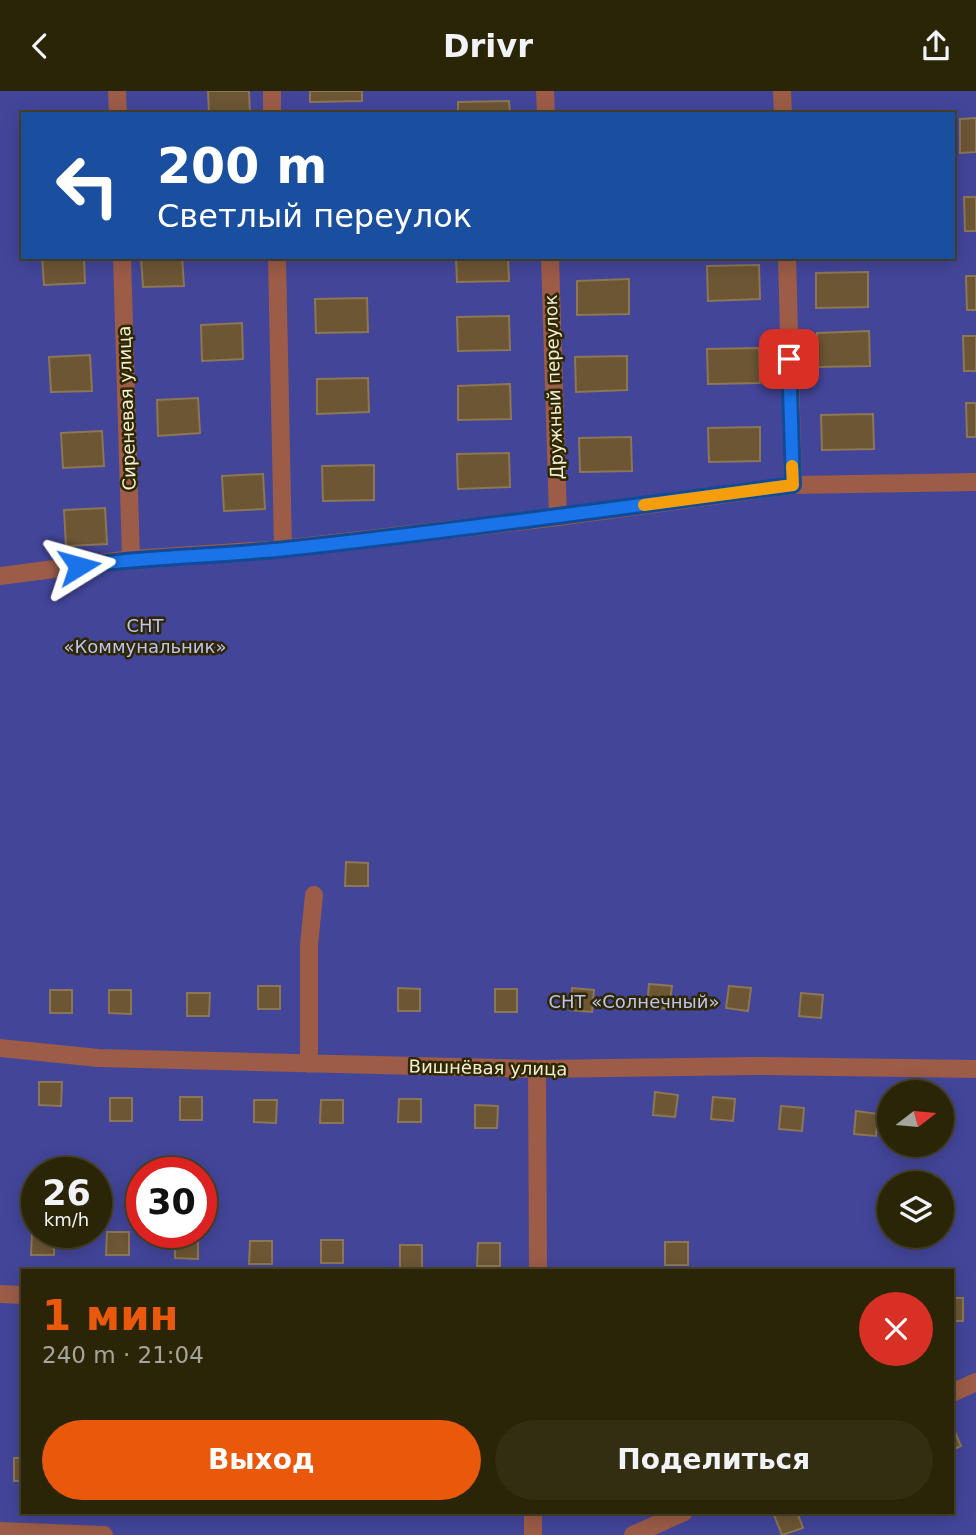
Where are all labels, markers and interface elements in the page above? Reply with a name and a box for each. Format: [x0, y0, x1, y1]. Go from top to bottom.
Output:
icon: back [21, 27, 59, 65]
text: Drivr [443, 27, 533, 65]
icon: share [917, 27, 955, 65]
text: 200 m [157, 138, 327, 195]
icon: left [42, 140, 133, 231]
text: Светлый переулок [157, 197, 472, 235]
street label: Дружный переулок [540, 294, 567, 480]
street label: Сиреневая улица [113, 325, 140, 491]
pin [759, 329, 819, 389]
icon: arrive [770, 340, 808, 378]
position arrow [42, 529, 116, 603]
park label: СНТ «Коммунальник» [64, 615, 226, 657]
park label: СНТ «Солнечный» [548, 991, 720, 1012]
street label: Вишнёвая улица [408, 1056, 568, 1079]
north arrow [877, 1080, 954, 1157]
map controls [877, 1080, 954, 1248]
speed limit sign: 30 [126, 1157, 217, 1248]
button: layers [877, 1171, 954, 1248]
text: 26 [42, 1173, 91, 1213]
text: km/h [44, 1209, 89, 1230]
text: 1 мин [42, 1291, 179, 1340]
button: close [859, 1292, 933, 1366]
text: 240 m · 21:04 [42, 1342, 204, 1368]
button: Выход [42, 1420, 481, 1500]
button: Поделиться [495, 1420, 933, 1500]

